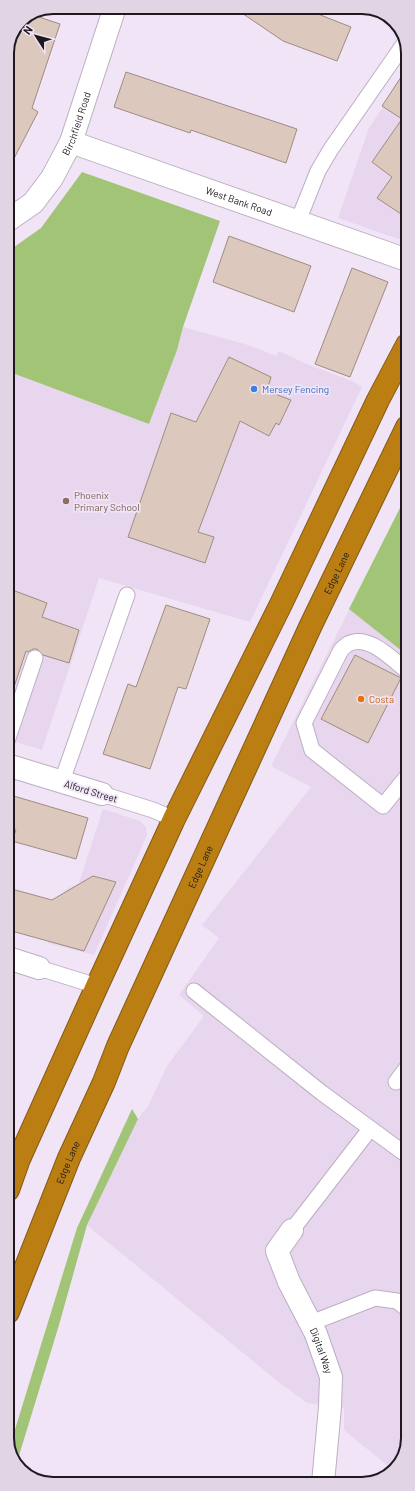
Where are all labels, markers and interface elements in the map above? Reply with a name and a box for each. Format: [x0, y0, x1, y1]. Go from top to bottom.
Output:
north arrow [16, 16, 56, 56]
text: N [20, 23, 35, 37]
street label: Birchfield Road [59, 90, 93, 157]
street label: West Bank Road [204, 184, 274, 218]
place label: Mersey Fencing [262, 383, 329, 395]
marker: Mersey Fencing [249, 384, 259, 394]
place label: Phoenix Primary School [74, 489, 140, 513]
marker: Phoenix Primary School [61, 496, 71, 506]
street label: Edge Lane [321, 550, 352, 596]
place label: Costa [369, 693, 394, 705]
marker: Costa [356, 694, 366, 704]
street label: Alford Street [63, 777, 120, 805]
street label: Edge Lane [185, 844, 215, 890]
street label: Edge Lane [53, 1139, 82, 1186]
street label: Digital Way [308, 1325, 335, 1375]

